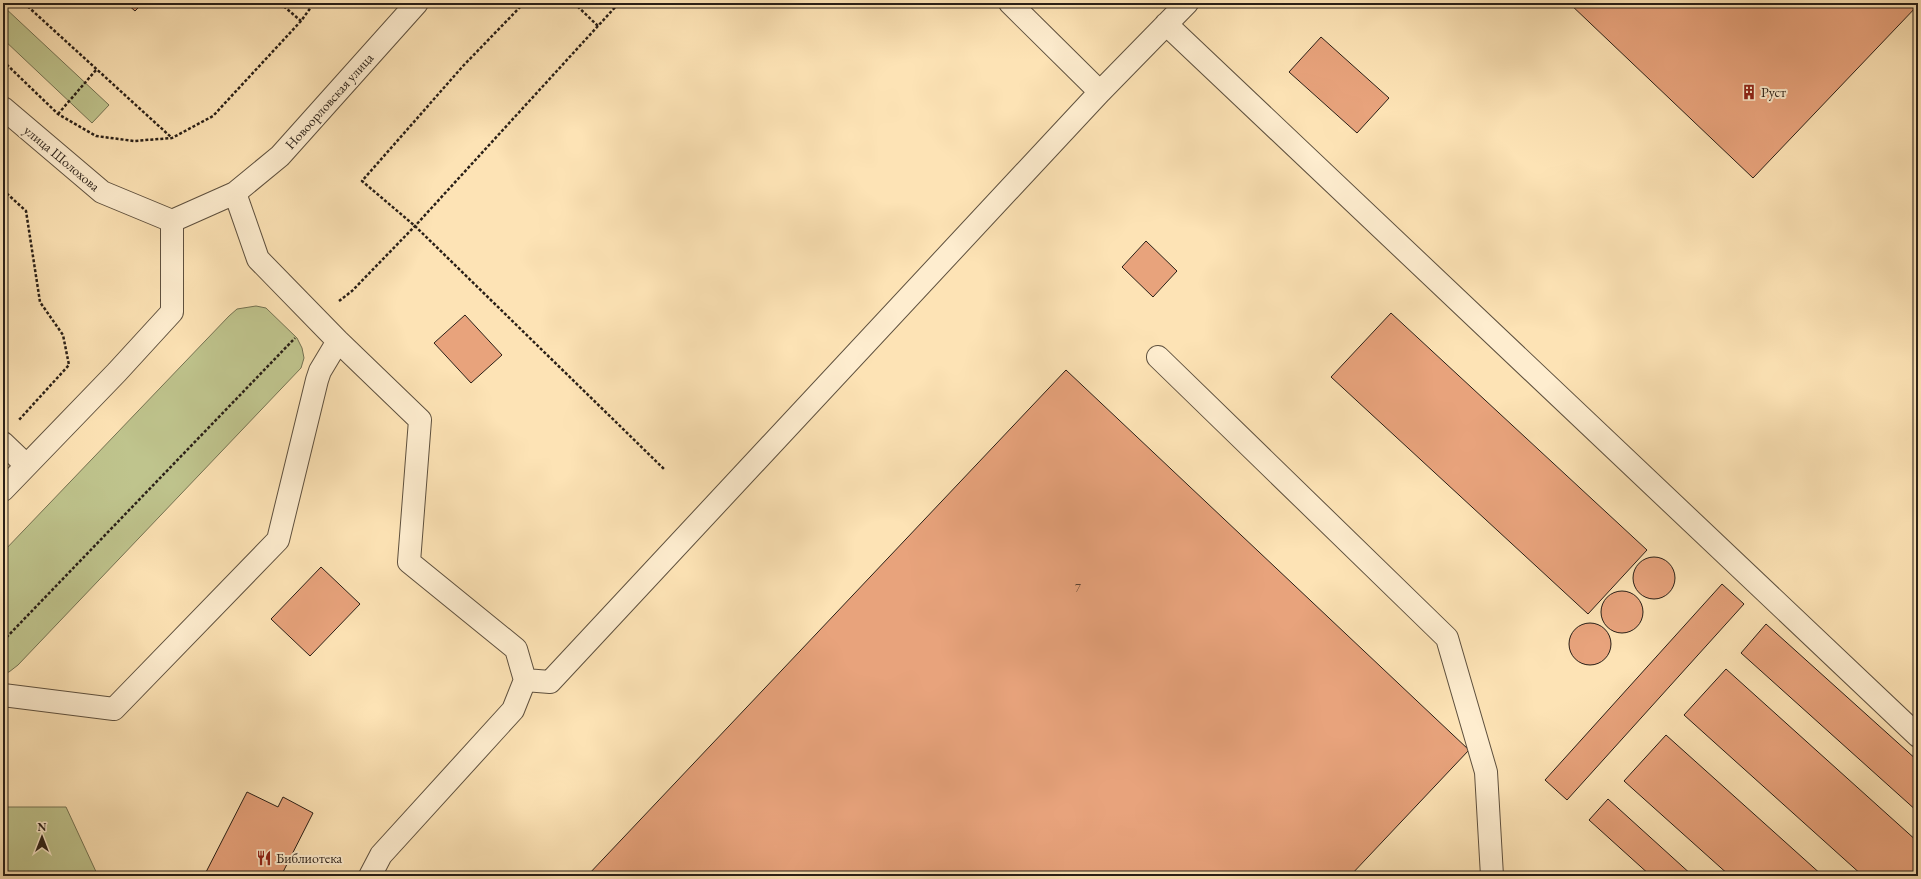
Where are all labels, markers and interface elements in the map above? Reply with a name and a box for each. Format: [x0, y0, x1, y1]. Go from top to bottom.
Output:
street label: Новоорловская улица [281, 49, 377, 153]
building icon: Руст [1740, 83, 1758, 101]
place label: Руст [1761, 83, 1786, 101]
street label: улица Шолохова [20, 121, 104, 195]
house number: 7 [1075, 580, 1081, 596]
north arrow [22, 817, 62, 857]
text: N [38, 820, 47, 834]
restaurant icon: Библиотека [255, 849, 273, 867]
place label: Библиотека [276, 849, 343, 867]

